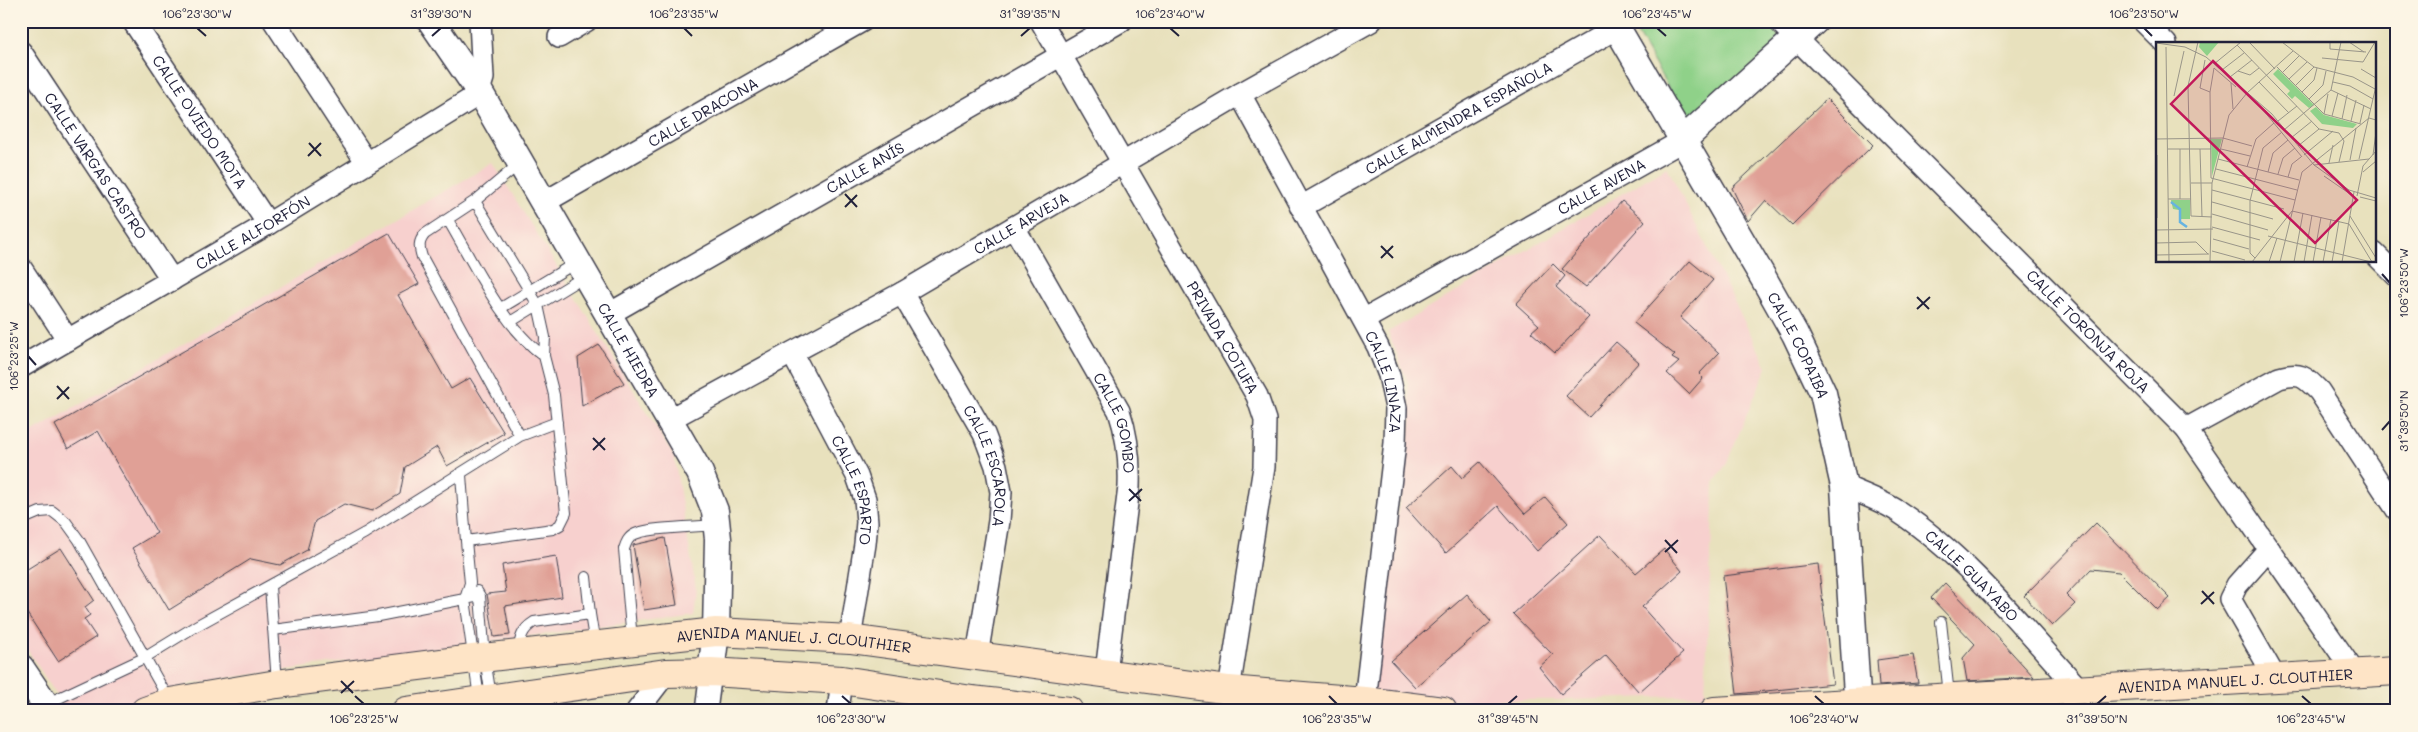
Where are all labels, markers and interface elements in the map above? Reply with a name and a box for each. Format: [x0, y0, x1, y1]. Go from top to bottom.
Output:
text: 106°23'30"W [162, 5, 232, 21]
text: 31°39'30"N [410, 5, 472, 21]
text: 106°23'35"W [649, 5, 719, 21]
text: 31°39'35"N [1000, 5, 1060, 21]
text: 106°23'40"W [1135, 5, 1205, 21]
text: 106°23'45"W [1622, 5, 1692, 21]
text: 106°23'50"W [2109, 5, 2179, 21]
inset map [2156, 42, 2376, 262]
street label: CALLE OVIEDO MOTA [148, 51, 252, 193]
street label: CALLE ALMENDRA ESPAÑOLA [1361, 57, 1556, 179]
street label: CALLE DRACONA [644, 72, 762, 151]
street label: CALLE VARGAS CASTRO [40, 88, 152, 243]
street label: CALLE ANÍS [822, 137, 908, 198]
street label: CALLE AVENA [1554, 154, 1649, 219]
street label: CALLE ARVEJA [970, 187, 1072, 259]
street label: CALLE ALFORFÓN [192, 191, 314, 274]
text: 106°23'50"W [2395, 248, 2411, 318]
street label: CALLE TORONJA ROJA [2022, 265, 2154, 397]
street label: PRIVADA COTUFA [1183, 277, 1263, 397]
street label: CALLE COPAIBA [1763, 288, 1834, 400]
street label: CALLE HIEDRA [593, 299, 664, 401]
text: 106°23'25"W [5, 321, 21, 391]
street label: CALLE LINAZA [1361, 327, 1407, 434]
street label: CALLE GOMBO [1089, 369, 1139, 474]
text: 31°39'50"N [2395, 390, 2411, 452]
street label: CALLE ESCAROLA [959, 401, 1011, 529]
street label: CALLE ESPARTO [827, 432, 877, 546]
street label: CALLE GUAYABO [1921, 525, 2023, 626]
street label: AVENIDA MANUEL J. CLOUTHIER [675, 622, 913, 657]
street label: AVENIDA MANUEL J. CLOUTHIER [2117, 664, 2354, 697]
text: 106°23'25"W [329, 710, 399, 726]
text: 106°23'30"W [816, 710, 886, 726]
text: 106°23'35"W [1302, 710, 1372, 726]
text: 31°39'45"N [1478, 710, 1538, 726]
text: 106°23'40"W [1789, 710, 1859, 726]
text: 31°39'50"N [2066, 710, 2128, 726]
text: 106°23'45"W [2276, 710, 2346, 726]

